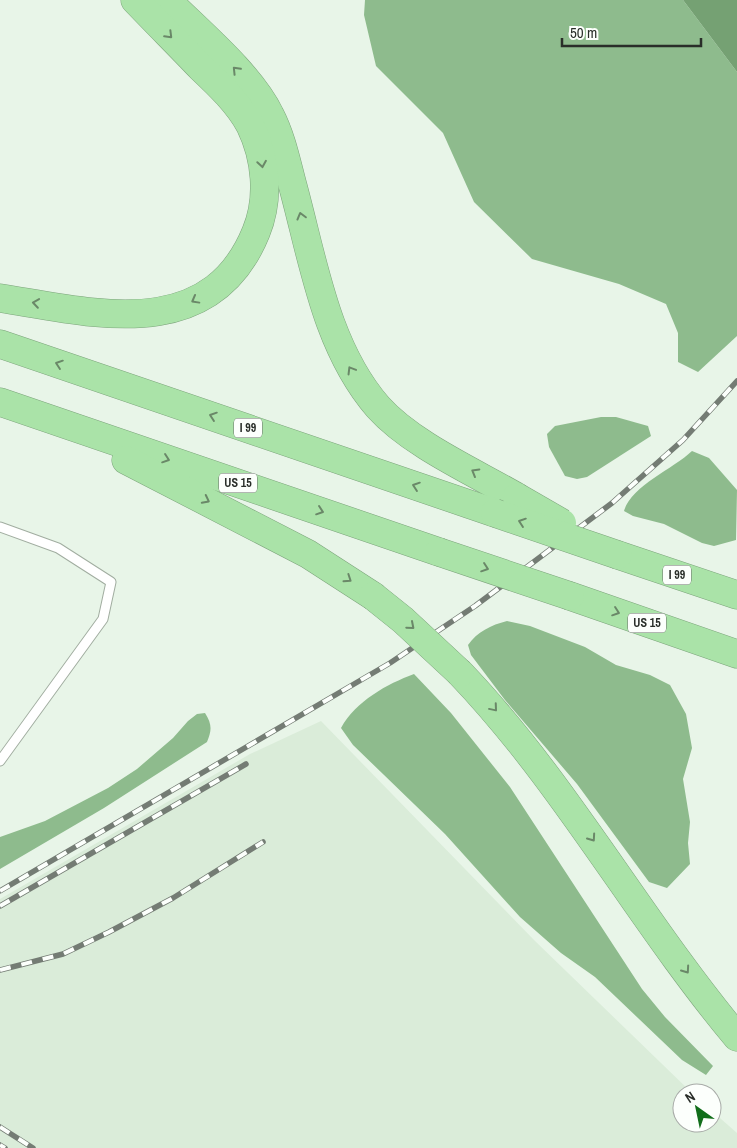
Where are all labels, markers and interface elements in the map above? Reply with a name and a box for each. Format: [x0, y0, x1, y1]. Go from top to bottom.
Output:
scale bar [562, 15, 701, 47]
text: 50 m [570, 22, 597, 43]
one-way arrow [163, 29, 172, 38]
one-way arrow [233, 67, 242, 76]
one-way arrow [257, 160, 267, 168]
one-way arrow [297, 213, 307, 221]
one-way arrow [191, 294, 200, 304]
one-way arrow [32, 298, 40, 309]
one-way arrow [55, 360, 64, 370]
one-way arrow [348, 367, 358, 376]
one-way arrow [209, 412, 217, 422]
road number: I 99 [234, 418, 262, 438]
one-way arrow [162, 453, 170, 463]
one-way arrow [471, 469, 480, 479]
road number: US 15 [219, 473, 257, 492]
one-way arrow [413, 482, 421, 492]
one-way arrow [200, 494, 209, 504]
one-way arrow [315, 505, 324, 515]
one-way arrow [518, 518, 527, 528]
one-way arrow [481, 562, 489, 572]
road number: I 99 [663, 566, 691, 584]
one-way arrow [342, 573, 351, 582]
one-way arrow [611, 606, 620, 616]
road number: US 15 [628, 614, 666, 632]
one-way arrow [405, 620, 414, 629]
one-way arrow [488, 703, 497, 712]
one-way arrow [586, 832, 595, 842]
one-way arrow [680, 965, 689, 974]
north arrow [672, 1083, 722, 1133]
text: N [682, 1087, 698, 1107]

